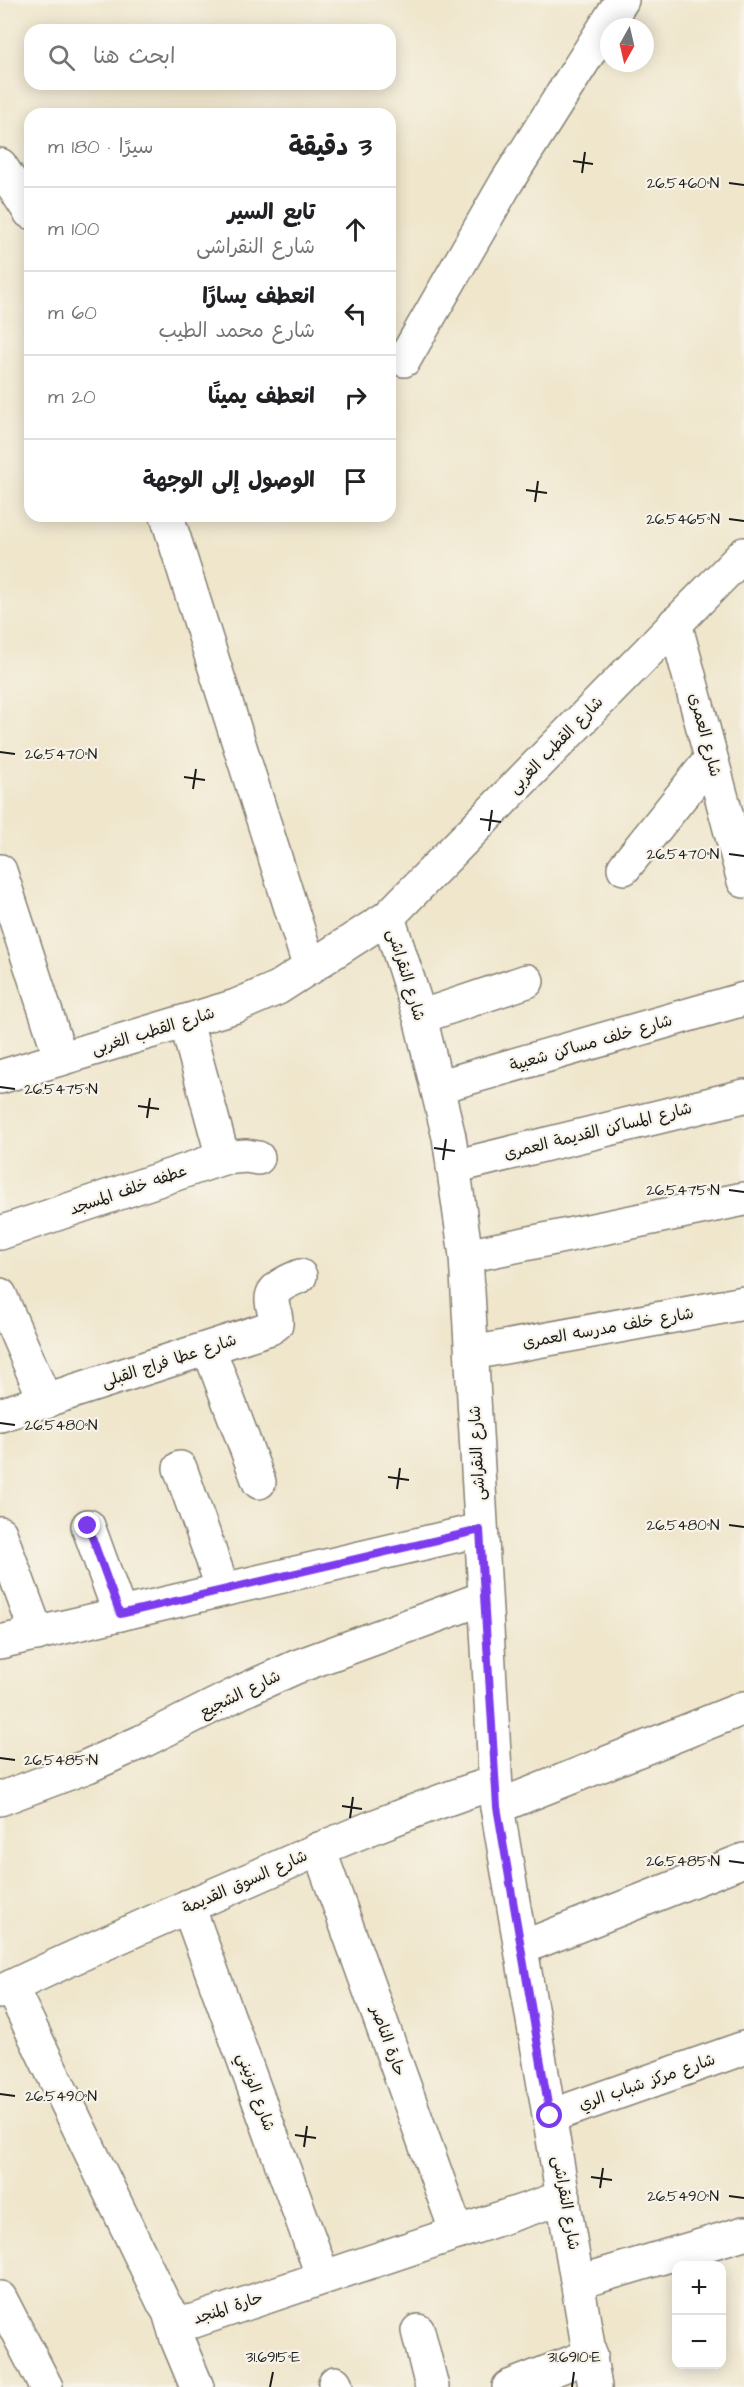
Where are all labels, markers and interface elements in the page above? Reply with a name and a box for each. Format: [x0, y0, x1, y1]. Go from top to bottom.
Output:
north arrow [600, 18, 654, 72]
search box [24, 24, 396, 90]
icon: search [45, 41, 78, 74]
text: ابحث هنا [93, 41, 175, 72]
text: 3 دقيقة [288, 129, 372, 165]
text: سيرًا · 180 m [48, 133, 153, 161]
text: 26.5460°N [647, 173, 719, 194]
text: تابع السير [228, 197, 315, 228]
icon: ahead [339, 213, 372, 246]
text: 100 m [48, 215, 99, 243]
text: شارع النقراشى [196, 233, 315, 261]
text: انعطف يسارًا [202, 281, 315, 312]
icon: left [339, 297, 372, 330]
text: 60 m [48, 299, 97, 327]
text: شارع محمد الطيب [158, 317, 315, 345]
text: انعطف يمينًا [208, 381, 315, 412]
icon: right [339, 381, 372, 414]
text: 20 m [48, 383, 96, 411]
text: الوصول إلى الوجهة [143, 465, 315, 496]
icon: arrive [339, 465, 372, 498]
text: 26.5465°N [646, 509, 720, 530]
street label: شارع القطب الغربى [504, 691, 608, 799]
street label: شارع العمرى [683, 691, 727, 779]
text: 26.5470°N [25, 744, 97, 765]
text: 26.5470°N [647, 844, 719, 865]
street label: شارع النقراشى [382, 926, 430, 1024]
street label: شارع القطب الغربى [89, 1002, 217, 1060]
street label: شارع خلف مساكن شعبية [507, 1009, 675, 1077]
text: 26.5475°N [24, 1079, 98, 1100]
street label: شارع المساكن القديمة العمرى [502, 1097, 694, 1165]
street label: عطفه خلف المسجد [66, 1160, 190, 1220]
text: 26.5475°N [646, 1180, 720, 1201]
street label: شارع خلف مدرسه العمرى [521, 1302, 695, 1354]
street label: شارع عطا فراج القبلى [99, 1329, 239, 1393]
street label: شارع النقراشى [464, 1405, 490, 1501]
text: 26.5480°N [25, 1415, 97, 1436]
route end [74, 1512, 100, 1538]
text: 26.5480°N [647, 1515, 719, 1536]
street label: شارع الشجيع [196, 1665, 284, 1723]
text: 26.5485°N [24, 1750, 98, 1771]
street label: شارع السوق القديمة [179, 1845, 311, 1919]
text: 26.5485°N [646, 1851, 720, 1872]
street label: حارة الناصر [364, 2001, 411, 2079]
street label: شارع مركز شباب الري [576, 2048, 718, 2116]
street label: شارع الونيني [229, 2050, 280, 2135]
text: 26.5490°N [25, 2086, 97, 2107]
route start [536, 2102, 562, 2128]
street label: شارع النقراشى [547, 2154, 585, 2252]
text: 26.5490°N [647, 2186, 719, 2207]
map controls [672, 2261, 726, 2369]
button: + [672, 2261, 726, 2315]
street label: حارة المنجد [190, 2286, 266, 2330]
button: − [672, 2315, 726, 2369]
text: 31.6915°E [246, 2347, 300, 2368]
text: 31.6910°E [547, 2347, 601, 2368]

